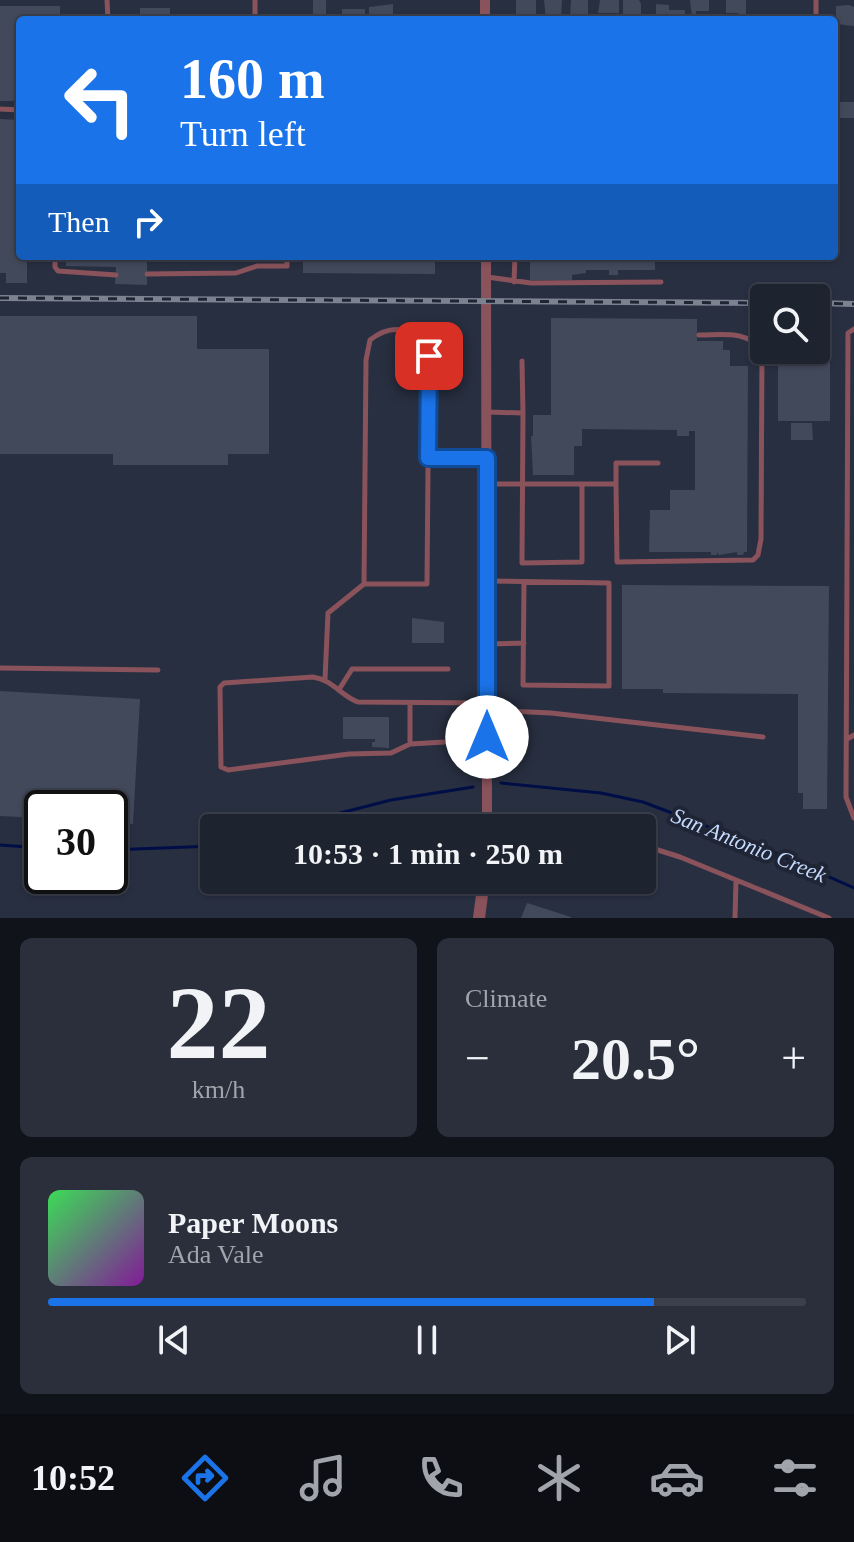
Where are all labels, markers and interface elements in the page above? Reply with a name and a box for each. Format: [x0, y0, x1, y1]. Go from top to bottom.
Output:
icon: left [48, 48, 152, 152]
text: 160 m [180, 48, 325, 110]
text: Turn left [180, 114, 306, 154]
icon: right [126, 200, 170, 244]
text: Then [48, 205, 110, 238]
map controls [750, 284, 830, 364]
button: search [750, 284, 830, 364]
pin [395, 322, 463, 390]
icon: arrive [407, 334, 451, 378]
position arrow [445, 695, 529, 779]
speed limit sign: 30 [24, 790, 128, 894]
water label: San Antonio Creek [668, 803, 831, 888]
text: 10:53 · 1 min · 250 m [293, 837, 563, 870]
text: 22 [167, 965, 271, 1080]
text: Climate [465, 984, 547, 1013]
text: 20.5° [571, 1026, 700, 1092]
text: − [465, 1034, 490, 1083]
text: + [781, 1034, 806, 1083]
text: km/h [192, 1075, 245, 1104]
text: Paper Moons [168, 1206, 338, 1239]
text: Ada Vale [168, 1240, 264, 1269]
icon: previous [152, 1318, 196, 1362]
icon: pause [405, 1318, 449, 1362]
icon: next [658, 1318, 702, 1362]
icon: directions [177, 1450, 233, 1506]
icon: music [295, 1450, 351, 1506]
icon: phone [413, 1450, 469, 1506]
icon: climate [531, 1450, 587, 1506]
icon: car [649, 1450, 705, 1506]
icon: filters [767, 1450, 823, 1506]
text: 10:52 [31, 1458, 115, 1498]

